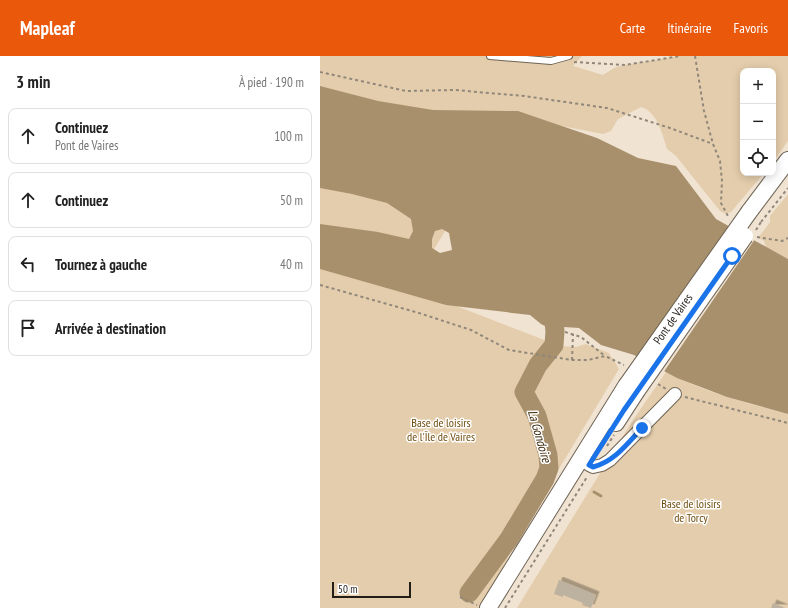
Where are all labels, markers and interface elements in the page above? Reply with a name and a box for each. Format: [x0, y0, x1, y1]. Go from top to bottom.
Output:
text: Mapleaf [20, 16, 75, 40]
text: Carte [620, 19, 645, 37]
text: Itinéraire [667, 19, 712, 37]
text: Favoris [734, 19, 768, 37]
map controls [740, 68, 776, 176]
button: + [740, 68, 776, 104]
text: 3 min [16, 71, 50, 93]
text: À pied · 190 m [239, 74, 304, 91]
button: − [740, 104, 776, 140]
text: Continuez [55, 118, 108, 137]
icon: ahead [17, 125, 39, 147]
text: 100 m [274, 128, 303, 145]
text: Pont de Vaires [55, 137, 118, 154]
button: locate [740, 140, 776, 176]
icon: ahead [17, 189, 39, 211]
text: Continuez [55, 191, 108, 210]
text: 50 m [280, 192, 303, 209]
route start [723, 247, 741, 265]
icon: left [17, 253, 39, 275]
text: Tournez à gauche [55, 255, 147, 274]
text: 40 m [280, 256, 303, 273]
street label: Pont de Vaires [650, 290, 696, 347]
icon: arrive [17, 317, 39, 339]
text: Arrivée à destination [55, 319, 166, 338]
water label: La Gondoire [524, 408, 556, 466]
park label: Base de loisirs de l'Île de Vaires [407, 415, 475, 444]
route end [633, 419, 651, 437]
park label: Base de loisirs de Torcy [661, 496, 721, 525]
scale bar [332, 580, 411, 599]
text: 50 m [338, 582, 357, 596]

